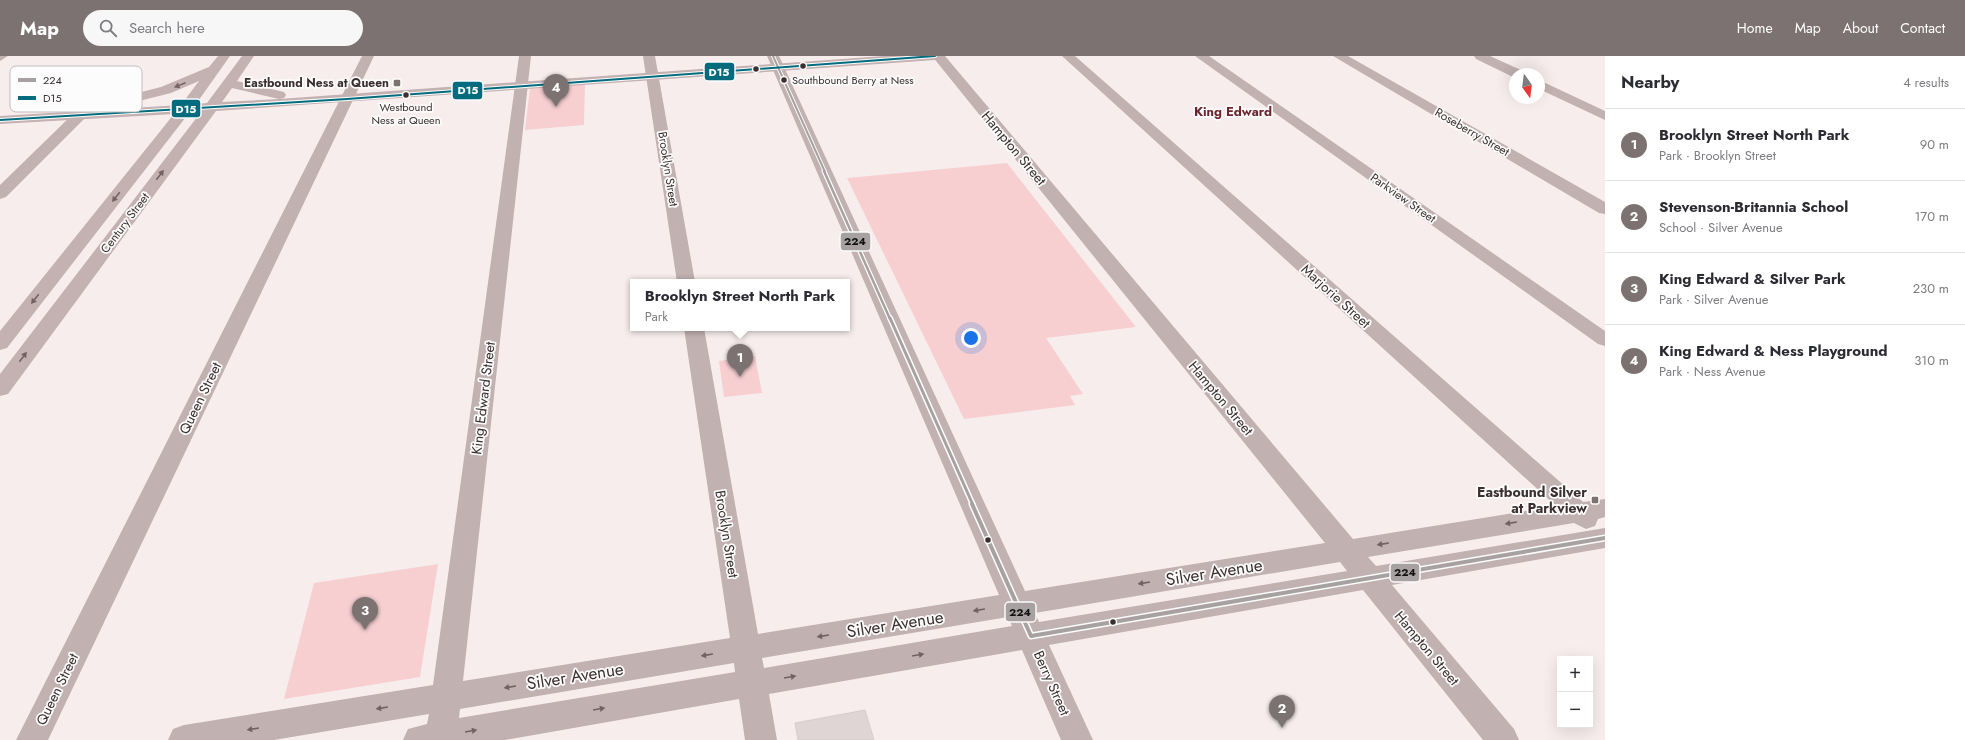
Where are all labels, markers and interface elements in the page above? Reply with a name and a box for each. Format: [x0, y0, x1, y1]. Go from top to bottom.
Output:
search box [83, 10, 363, 46]
text: Map [20, 15, 59, 42]
icon: search [97, 17, 119, 39]
text: Search here [129, 17, 205, 39]
text: Home [1737, 18, 1773, 38]
text: Map [1795, 18, 1821, 38]
text: About [1843, 18, 1878, 38]
text: Contact [1900, 18, 1945, 38]
unlabelled marker [798, 61, 808, 71]
line badge: D15 [704, 62, 735, 81]
text: D15 [709, 64, 729, 80]
unlabelled marker [751, 64, 761, 74]
legend [10, 66, 142, 112]
north arrow [1509, 68, 1545, 104]
text: Nearby [1621, 70, 1679, 94]
text: 224 [43, 72, 63, 88]
place label: Southbound Berry at Ness [792, 72, 914, 88]
text: 4 results [1903, 73, 1949, 92]
place label: Eastbound Ness at Queen [244, 74, 389, 92]
pin: 4 [543, 74, 569, 107]
marker: Southbound Berry at Ness [779, 75, 789, 85]
marker: Eastbound Ness at Queen [392, 78, 402, 88]
line badge: D15 [452, 81, 483, 100]
one-way arrow [174, 82, 186, 88]
text: D15 [458, 82, 478, 98]
text: D15 [43, 90, 62, 106]
marker: Westbound Ness at Queen [401, 90, 411, 100]
line badge: D15 [171, 99, 201, 118]
place label: Westbound Ness at Queen [371, 99, 441, 128]
text: D15 [176, 101, 196, 117]
district label: King Edward [1194, 102, 1272, 121]
street label: Roseberry Street [1431, 103, 1513, 161]
street label: Hampton Street [977, 106, 1052, 190]
text: Brooklyn Street North Park [1659, 124, 1849, 146]
street label: Brooklyn Street [653, 130, 683, 208]
text: 1 [1631, 135, 1637, 154]
text: 90 m [1920, 135, 1949, 154]
text: Park · Brooklyn Street [1659, 146, 1776, 165]
street label: Parkview Street [1367, 169, 1440, 227]
one-way arrow [156, 170, 165, 181]
street label: Century Street [96, 189, 154, 257]
one-way arrow [111, 192, 120, 203]
text: Stevenson-Britannia School [1659, 196, 1848, 218]
text: 2 [1630, 207, 1638, 226]
text: 170 m [1914, 207, 1949, 226]
text: School · Silver Avenue [1659, 218, 1783, 237]
line badge: 224 [840, 232, 871, 251]
text: 224 [844, 233, 866, 249]
street label: Marjorie Street [1297, 259, 1376, 333]
text: King Edward & Silver Park [1659, 268, 1846, 290]
popup [630, 279, 850, 331]
text: 3 [1630, 279, 1638, 298]
text: 230 m [1913, 279, 1949, 298]
text: Brooklyn Street North Park [645, 285, 835, 307]
text: Park · Silver Avenue [1659, 290, 1768, 309]
one-way arrow [31, 294, 39, 305]
text: Park [645, 307, 668, 326]
your location [961, 328, 981, 348]
street label: King Edward Street [466, 340, 500, 455]
text: King Edward & Ness Playground [1659, 340, 1888, 362]
pin: 1 [727, 344, 753, 377]
text: 4 [1629, 351, 1639, 370]
text: 310 m [1914, 351, 1949, 370]
one-way arrow [19, 352, 27, 363]
street label: Hampton Street [1184, 356, 1259, 440]
street label: Queen Street [174, 358, 226, 437]
text: Park · Ness Avenue [1659, 362, 1766, 381]
place label: Eastbound Silver at Parkview [1477, 482, 1587, 518]
street label: Brooklyn Street [710, 489, 744, 580]
marker: Eastbound Silver at Parkview [1590, 495, 1600, 505]
one-way arrow [1505, 520, 1517, 526]
unlabelled marker [983, 535, 993, 545]
one-way arrow [1377, 541, 1389, 547]
street label: Silver Avenue [1164, 552, 1264, 591]
line badge: 224 [1390, 563, 1420, 582]
text: 224 [1394, 564, 1416, 580]
one-way arrow [1138, 580, 1150, 586]
pin: 3 [352, 597, 378, 630]
line badge: 224 [1005, 602, 1036, 622]
street label: Silver Avenue [845, 604, 945, 643]
text: 224 [1009, 604, 1031, 620]
street label: Hampton Street [1390, 606, 1465, 690]
one-way arrow [973, 607, 985, 613]
unlabelled marker [1108, 617, 1118, 627]
one-way arrow [817, 633, 829, 639]
street label: Berry Street [1029, 648, 1075, 719]
street label: Queen Street [31, 649, 83, 728]
one-way arrow [701, 652, 713, 658]
one-way arrow [912, 652, 924, 658]
street label: Silver Avenue [525, 656, 625, 695]
map controls [1557, 656, 1593, 728]
button: + [1557, 656, 1593, 692]
one-way arrow [784, 673, 796, 679]
one-way arrow [504, 684, 516, 690]
button: − [1557, 692, 1593, 728]
pin: 2 [1269, 695, 1295, 728]
one-way arrow [375, 705, 388, 711]
one-way arrow [593, 706, 606, 712]
one-way arrow [247, 726, 259, 732]
one-way arrow [465, 728, 477, 734]

